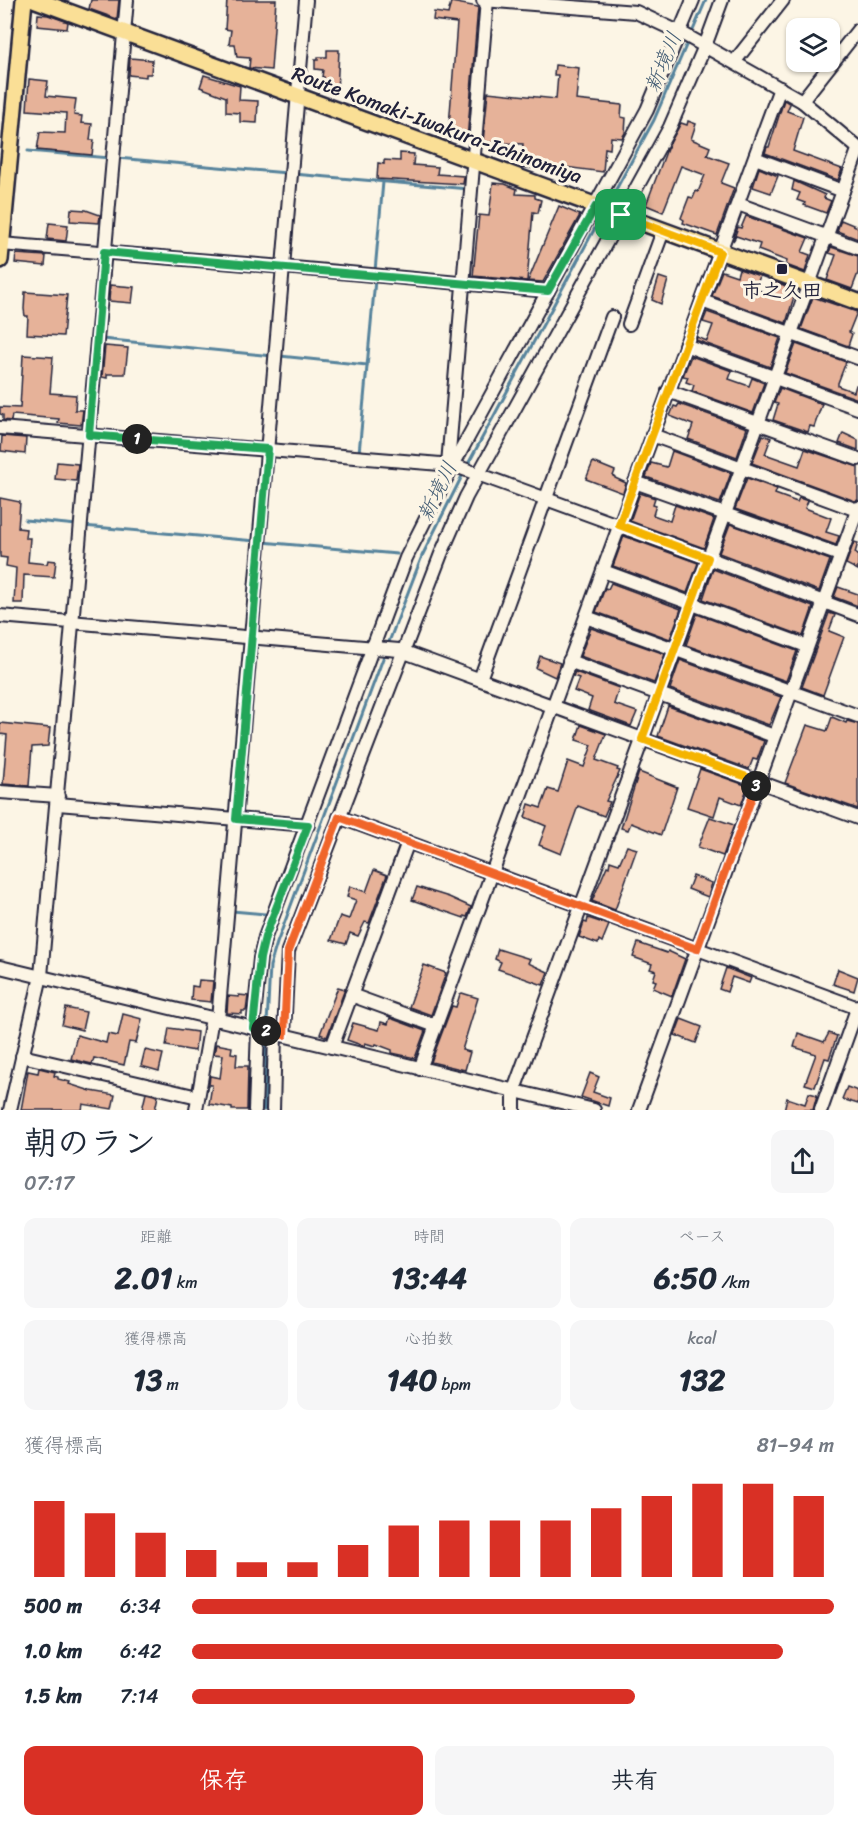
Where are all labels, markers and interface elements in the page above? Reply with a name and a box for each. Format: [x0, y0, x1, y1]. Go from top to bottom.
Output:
map controls [786, 18, 840, 72]
button: layers [786, 18, 840, 72]
water label: 新境川 [633, 26, 693, 98]
street label: Route Komaki-Iwakura-Ichinomiya [287, 56, 587, 194]
pin [595, 189, 646, 240]
icon: arrive [604, 198, 637, 231]
marker: 市之久田 [775, 262, 789, 276]
place label: 市之久田 [742, 273, 822, 308]
pin: 1 [122, 424, 152, 454]
text: 1 [134, 424, 140, 453]
water label: 新境川 [406, 454, 468, 528]
pin: 3 [741, 771, 771, 801]
text: 3 [752, 771, 760, 800]
pin: 2 [251, 1016, 281, 1046]
text: 2 [261, 1016, 271, 1045]
text: 朝のラン [24, 1114, 156, 1172]
button: share [771, 1130, 834, 1193]
text: 07:17 [24, 1166, 74, 1201]
text: 距離 [140, 1222, 172, 1251]
text: 時間 [413, 1222, 445, 1251]
text: ペース [678, 1222, 726, 1251]
text: 2.01 [114, 1251, 173, 1305]
text: 13:44 [391, 1251, 467, 1305]
text: 6:50 [654, 1251, 717, 1305]
text: km [173, 1268, 198, 1297]
text: /km [717, 1268, 750, 1297]
text: 獲得標高 [124, 1324, 188, 1353]
text: 心拍数 [405, 1324, 453, 1353]
text: kcal [687, 1324, 717, 1353]
text: 13 [133, 1353, 162, 1407]
text: 140 [387, 1353, 437, 1407]
text: 132 [679, 1353, 725, 1407]
text: m [162, 1370, 179, 1399]
text: bpm [437, 1370, 471, 1399]
text: 獲得標高 [24, 1428, 104, 1463]
text: 81–94 m [757, 1428, 834, 1463]
text: 500 m [24, 1589, 82, 1624]
text: 6:34 [120, 1589, 161, 1624]
text: 1.0 km [24, 1634, 82, 1669]
text: 6:42 [120, 1634, 161, 1669]
text: 1.5 km [24, 1679, 82, 1714]
text: 7:14 [120, 1679, 159, 1714]
button: 保存 [24, 1746, 423, 1815]
button: 共有 [435, 1746, 834, 1815]

